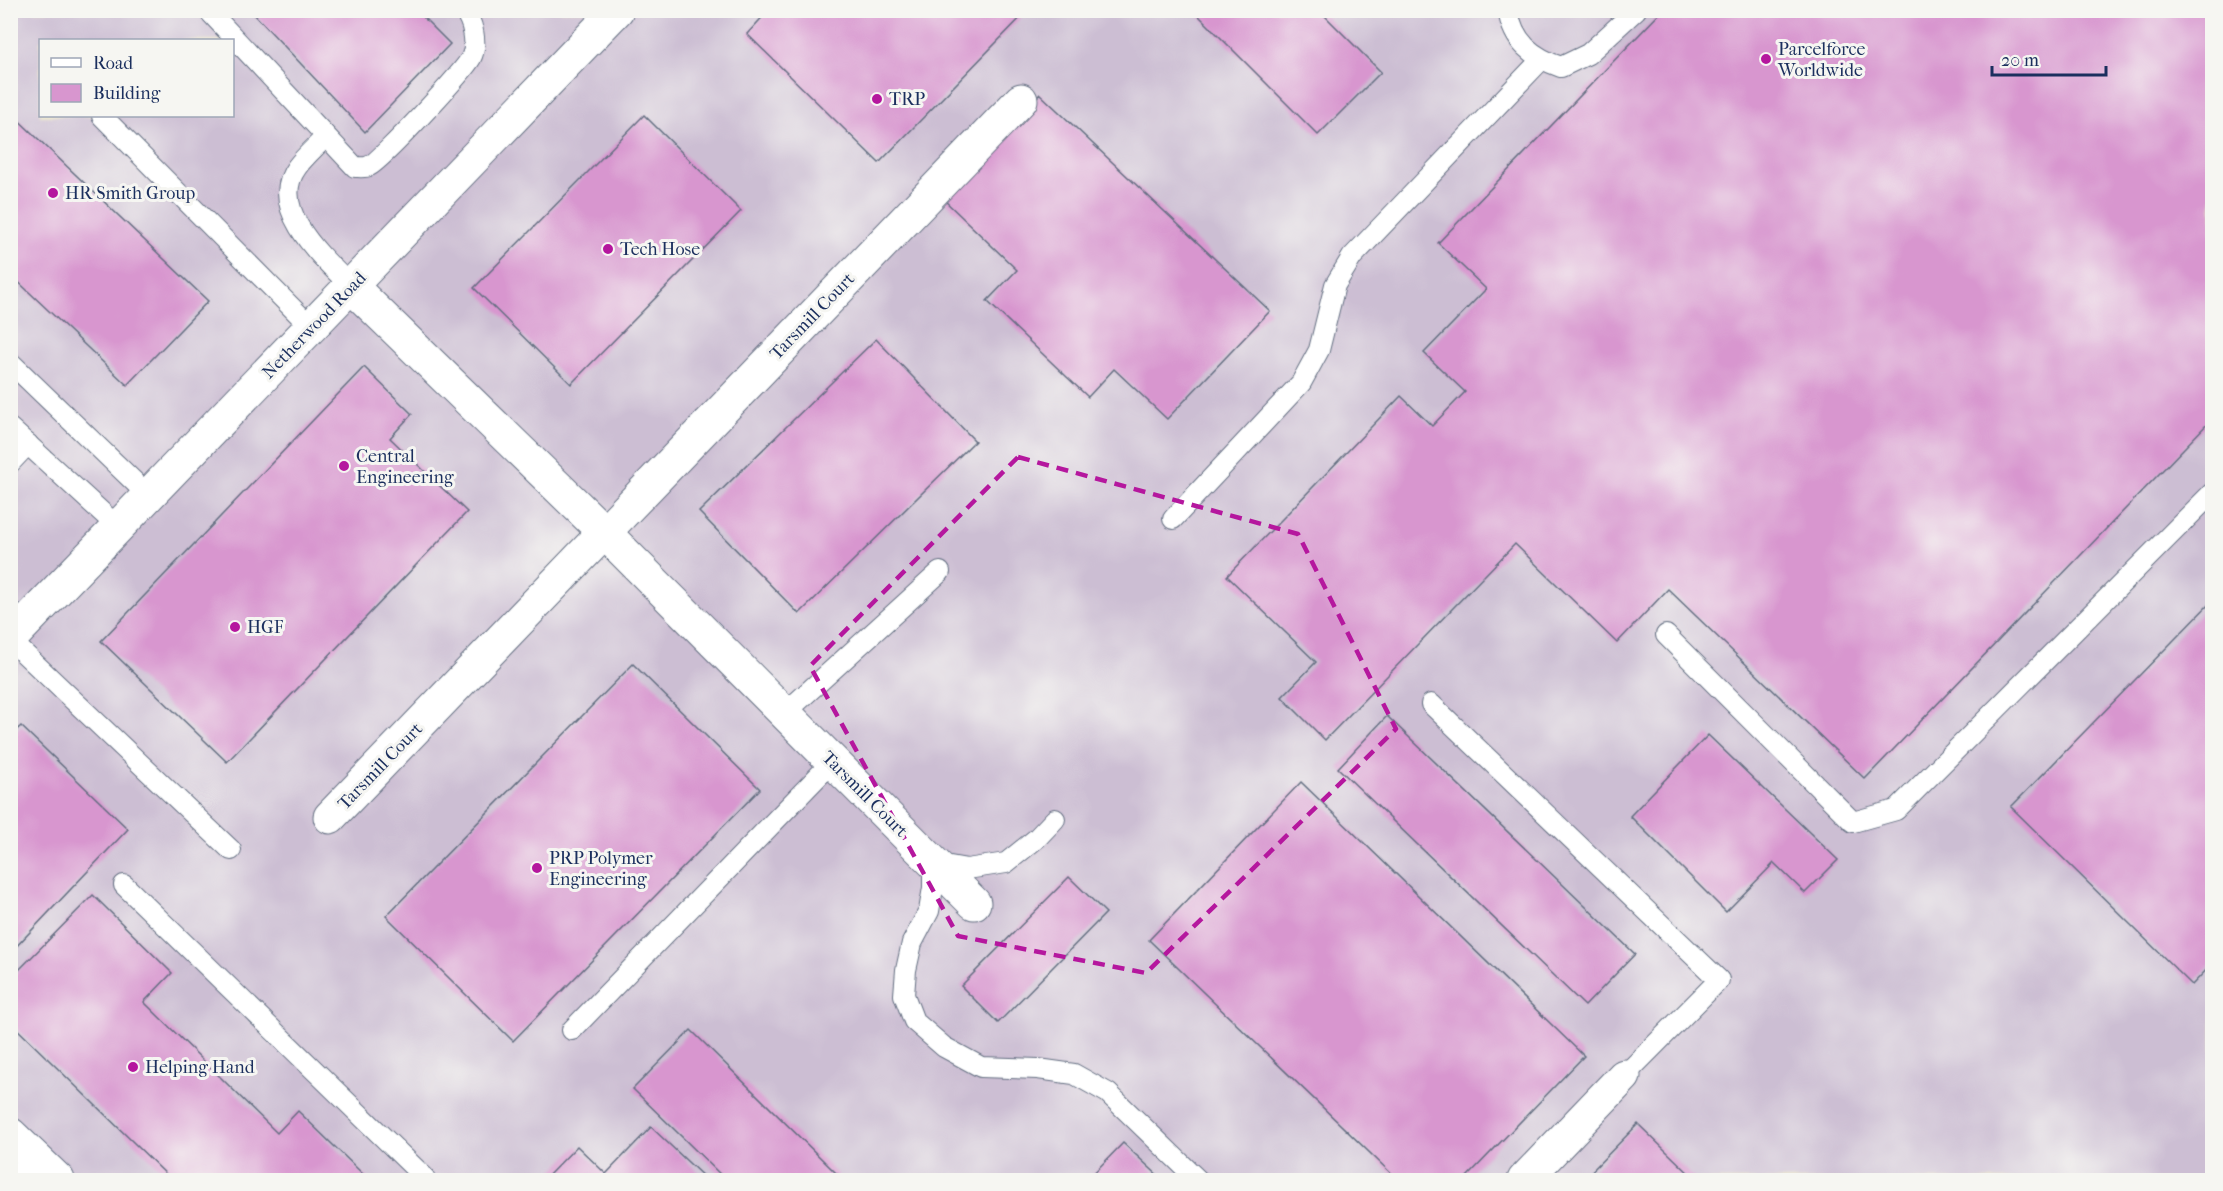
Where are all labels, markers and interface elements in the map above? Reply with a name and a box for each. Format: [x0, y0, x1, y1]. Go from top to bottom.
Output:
legend [39, 39, 234, 117]
place label: Parcelforce Worldwide [1777, 39, 1865, 81]
scale bar [1992, 39, 2106, 77]
text: 20 m [2001, 50, 2039, 71]
marker: Parcelforce Worldwide [1759, 52, 1773, 66]
text: Road [93, 53, 133, 74]
text: Building [93, 83, 161, 104]
place label: TRP [889, 89, 925, 110]
marker: TRP [870, 92, 884, 106]
place label: HR Smith Group [65, 183, 195, 204]
marker: HR Smith Group [46, 186, 60, 200]
place label: Tech Hose [620, 239, 700, 260]
marker: Tech Hose [601, 242, 615, 256]
street label: Netherwood Road [258, 267, 371, 383]
street label: Tarsmill Court [766, 268, 859, 364]
place label: Central Engineering [356, 446, 454, 488]
marker: Central Engineering [337, 459, 351, 473]
place label: HGF [247, 617, 284, 638]
marker: HGF [228, 620, 242, 634]
street label: Tarsmill Court [334, 718, 427, 814]
street label: Tarsmill Court [817, 747, 912, 842]
place label: PRP Polymer Engineering [549, 848, 653, 890]
marker: PRP Polymer Engineering [530, 861, 544, 875]
place label: Helping Hand [145, 1057, 255, 1078]
marker: Helping Hand [126, 1060, 140, 1074]

